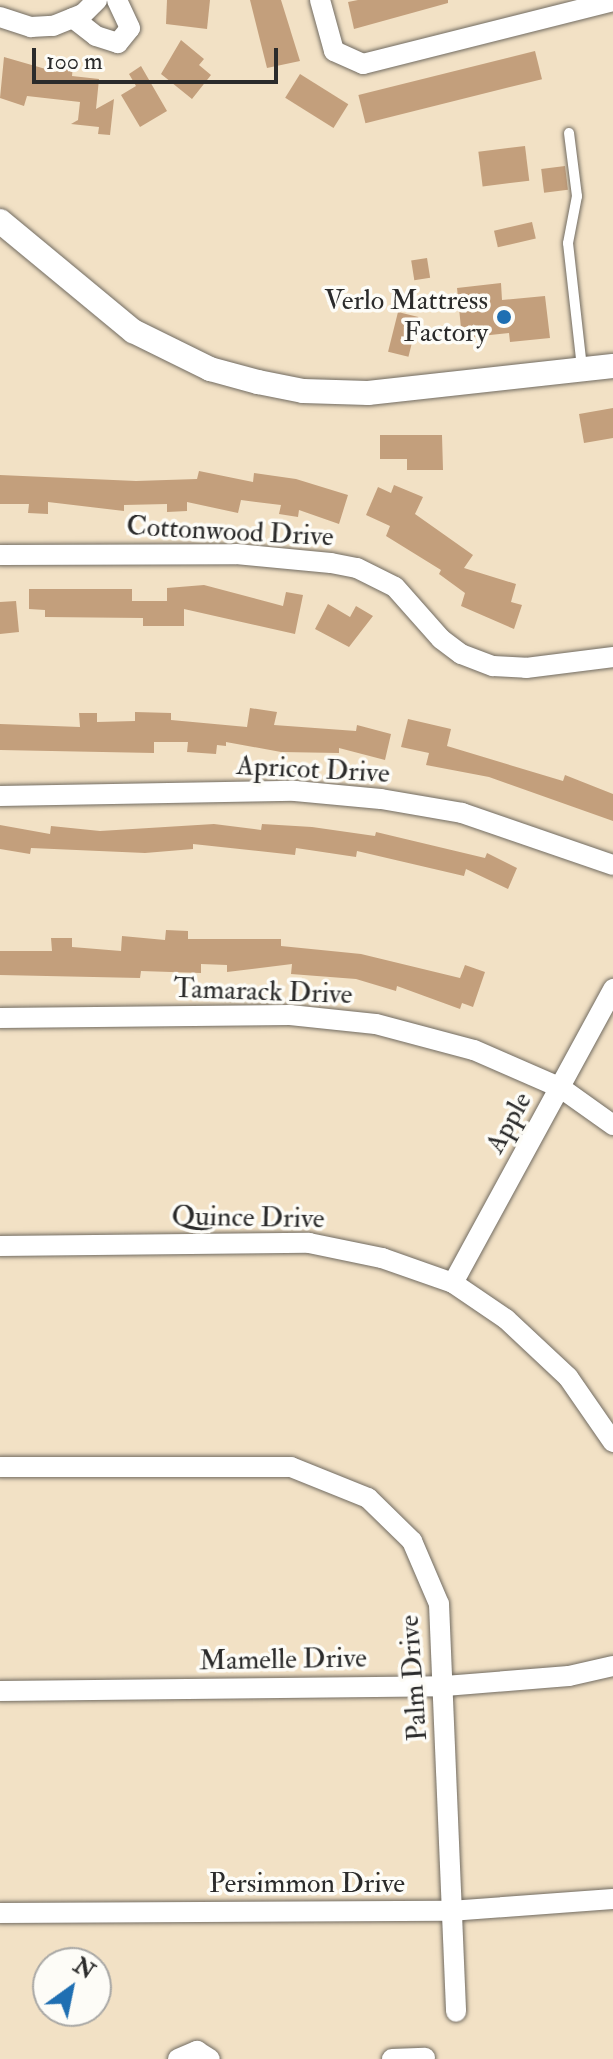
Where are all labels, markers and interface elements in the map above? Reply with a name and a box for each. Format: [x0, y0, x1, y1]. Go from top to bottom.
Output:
scale bar [36, 32, 282, 82]
text: 100 m [46, 46, 103, 77]
place label: Verlo Mattress Factory [324, 284, 488, 350]
marker: Verlo Mattress Factory [495, 308, 513, 326]
street label: Cottonwood Drive [126, 510, 334, 554]
street label: Apricot Drive [236, 749, 390, 791]
street label: Tamarack Drive [173, 972, 353, 1012]
street label: Apple [479, 1087, 539, 1159]
street label: Quince Drive [171, 1200, 325, 1236]
street label: Palm Drive [393, 1614, 435, 1742]
street label: Mamelle Drive [199, 1642, 367, 1678]
street label: Persimmon Drive [209, 1867, 405, 1901]
north arrow [32, 1947, 112, 2027]
text: N [68, 1951, 100, 1986]

